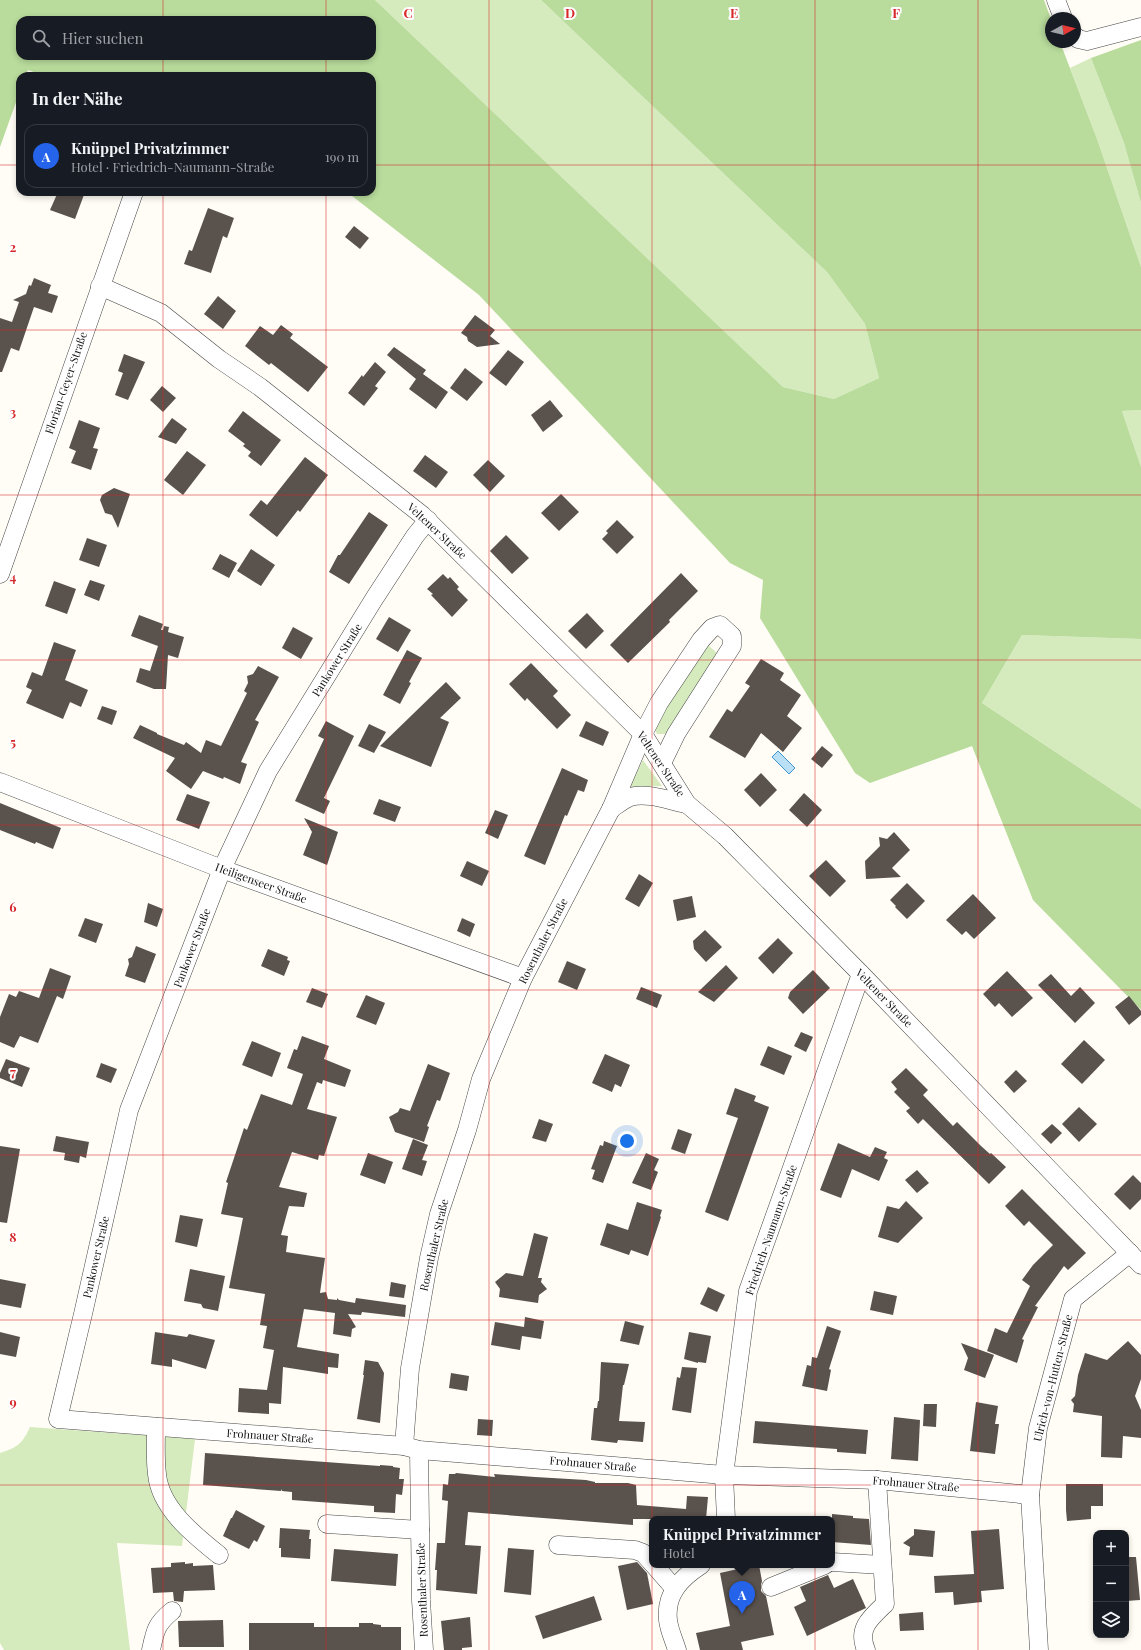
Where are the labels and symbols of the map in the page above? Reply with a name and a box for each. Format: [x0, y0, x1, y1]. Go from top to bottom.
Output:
text: C [403, 4, 413, 21]
text: D [565, 4, 575, 21]
text: E [730, 4, 738, 21]
text: F [892, 4, 900, 21]
north arrow [1045, 12, 1081, 48]
text: 2 [10, 238, 17, 255]
street label: Florian-Geyer-Straße [41, 329, 90, 436]
text: 3 [10, 403, 16, 420]
street label: Veltener Straße [404, 498, 471, 562]
text: 4 [10, 568, 17, 585]
street label: Pankower Straße [308, 620, 365, 699]
street label: Veltener Straße [633, 727, 689, 800]
text: 5 [10, 733, 16, 750]
street label: Heiligenseer Straße [213, 859, 310, 906]
street label: Rosenthaler Straße [514, 895, 571, 986]
text: 6 [9, 898, 17, 915]
street label: Pankower Straße [170, 906, 214, 990]
street label: Veltener Straße [852, 964, 917, 1031]
text: 7 [10, 1063, 16, 1080]
your location [617, 1131, 637, 1151]
street label: Friedrich-Naumann-Straße [741, 1162, 800, 1297]
street label: Rosenthaler Straße [416, 1197, 452, 1292]
street label: Pankower Straße [79, 1214, 112, 1299]
text: 8 [9, 1228, 17, 1245]
street label: Ulrich-von-Hutten-Straße [1029, 1312, 1076, 1443]
text: 9 [9, 1393, 17, 1410]
street label: Frohnauer Straße [226, 1425, 314, 1446]
street label: Frohnauer Straße [549, 1452, 637, 1475]
street label: Frohnauer Straße [872, 1472, 960, 1495]
street label: Rosenthaler Straße [412, 1542, 431, 1637]
pin: A [729, 1581, 755, 1614]

